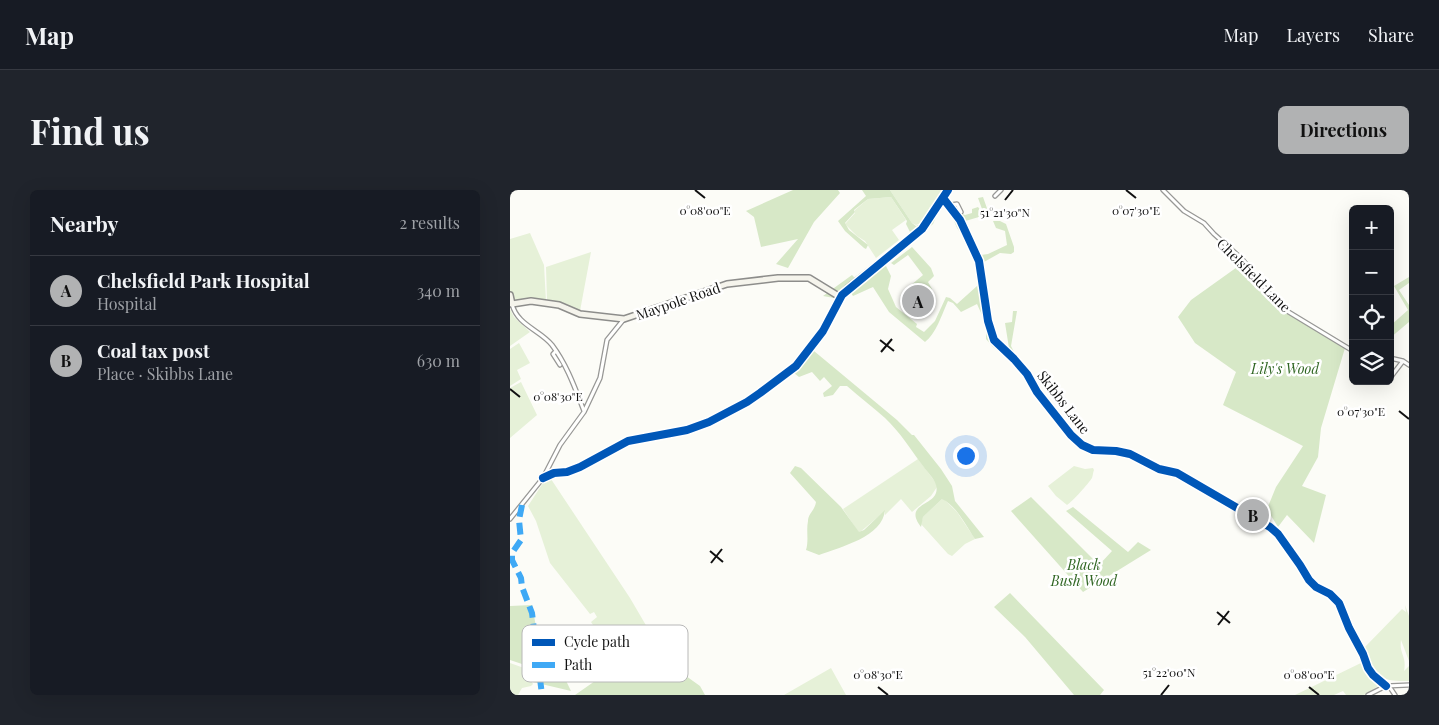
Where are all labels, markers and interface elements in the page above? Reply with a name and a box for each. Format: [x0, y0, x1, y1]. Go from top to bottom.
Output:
text: Map [25, 19, 74, 51]
text: Map [1223, 23, 1258, 47]
text: Layers [1286, 23, 1340, 47]
text: Share [1368, 23, 1414, 47]
button: Directions [1278, 106, 1409, 154]
text: Find us [30, 107, 150, 154]
text: 0°08'00"E [679, 202, 731, 218]
text: 0°07'30"E [1112, 202, 1160, 218]
text: 51°21'30"N [980, 204, 1030, 220]
map controls [1349, 205, 1394, 385]
button: + [1349, 205, 1394, 250]
text: Nearby [50, 209, 119, 237]
text: 2 results [400, 212, 460, 233]
street label: Chelsfield Lane [1213, 234, 1295, 316]
button: − [1349, 250, 1394, 295]
text: Chelsfield Park Hospital [97, 267, 310, 293]
street label: Maypole Road [633, 278, 723, 324]
text: A [61, 280, 71, 301]
text: 340 m [417, 280, 460, 301]
pin: A [902, 282, 934, 320]
text: Hospital [97, 293, 157, 314]
button: locate [1349, 295, 1394, 340]
text: Coal tax post [97, 337, 210, 363]
button: layers [1349, 340, 1394, 385]
text: B [61, 350, 71, 371]
text: 630 m [417, 350, 460, 371]
park label: Lily's Wood [1250, 359, 1319, 378]
text: Place · Skibbs Lane [97, 363, 233, 384]
street label: Skibbs Lane [1033, 366, 1095, 438]
text: 0°08'30"E [533, 388, 583, 404]
text: 0°07'30"E [1337, 403, 1385, 419]
your location [953, 443, 979, 469]
pin: B [1237, 496, 1269, 534]
park label: Black Bush Wood [1050, 555, 1118, 590]
legend [522, 625, 688, 682]
text: Cycle path [564, 632, 631, 651]
text: Path [564, 655, 593, 674]
text: 51°22'00"N [1143, 664, 1196, 680]
text: 0°08'30"E [853, 666, 903, 682]
text: 0°08'00"E [1283, 666, 1335, 682]

